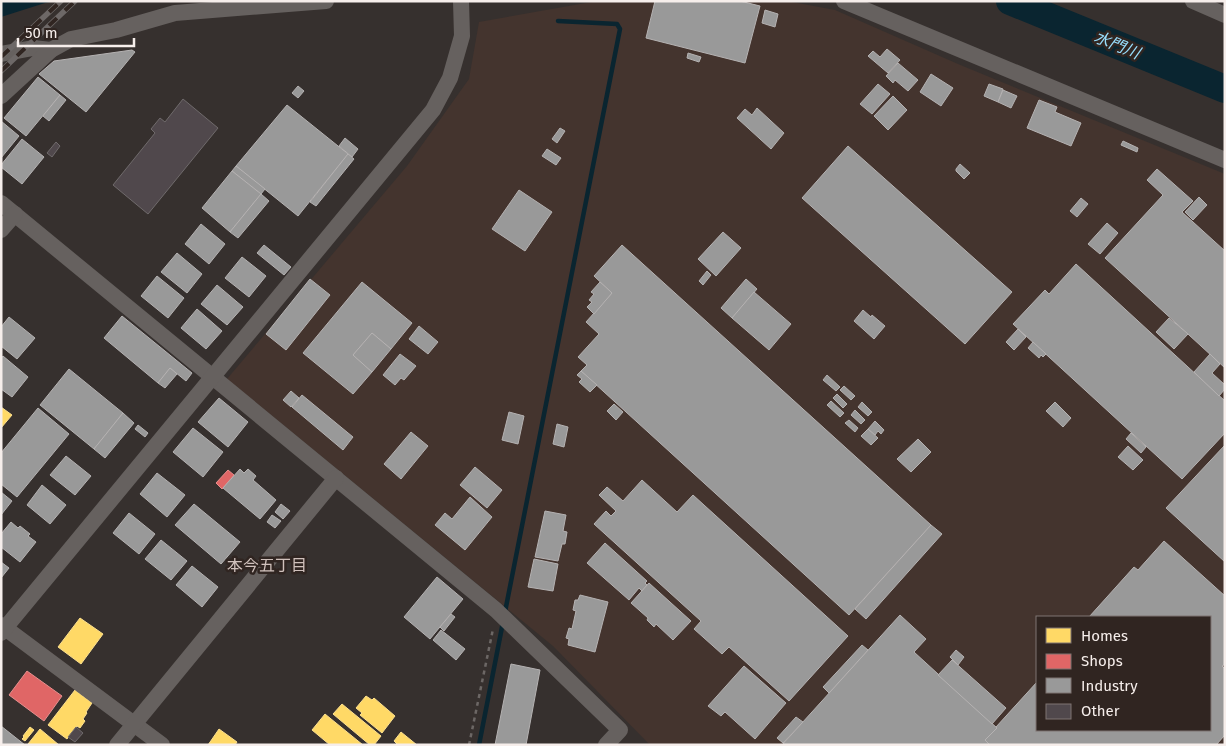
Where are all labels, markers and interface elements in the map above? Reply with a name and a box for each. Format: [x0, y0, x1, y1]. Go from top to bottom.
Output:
scale bar [18, 15, 134, 47]
text: 50 m [25, 24, 58, 42]
water label: 水門川 [1091, 27, 1145, 64]
district label: 本今五丁目 [227, 556, 307, 575]
legend [1036, 616, 1211, 731]
text: Homes [1081, 627, 1128, 645]
text: Shops [1081, 652, 1123, 670]
text: Industry [1081, 677, 1138, 695]
text: Other [1081, 702, 1120, 720]

